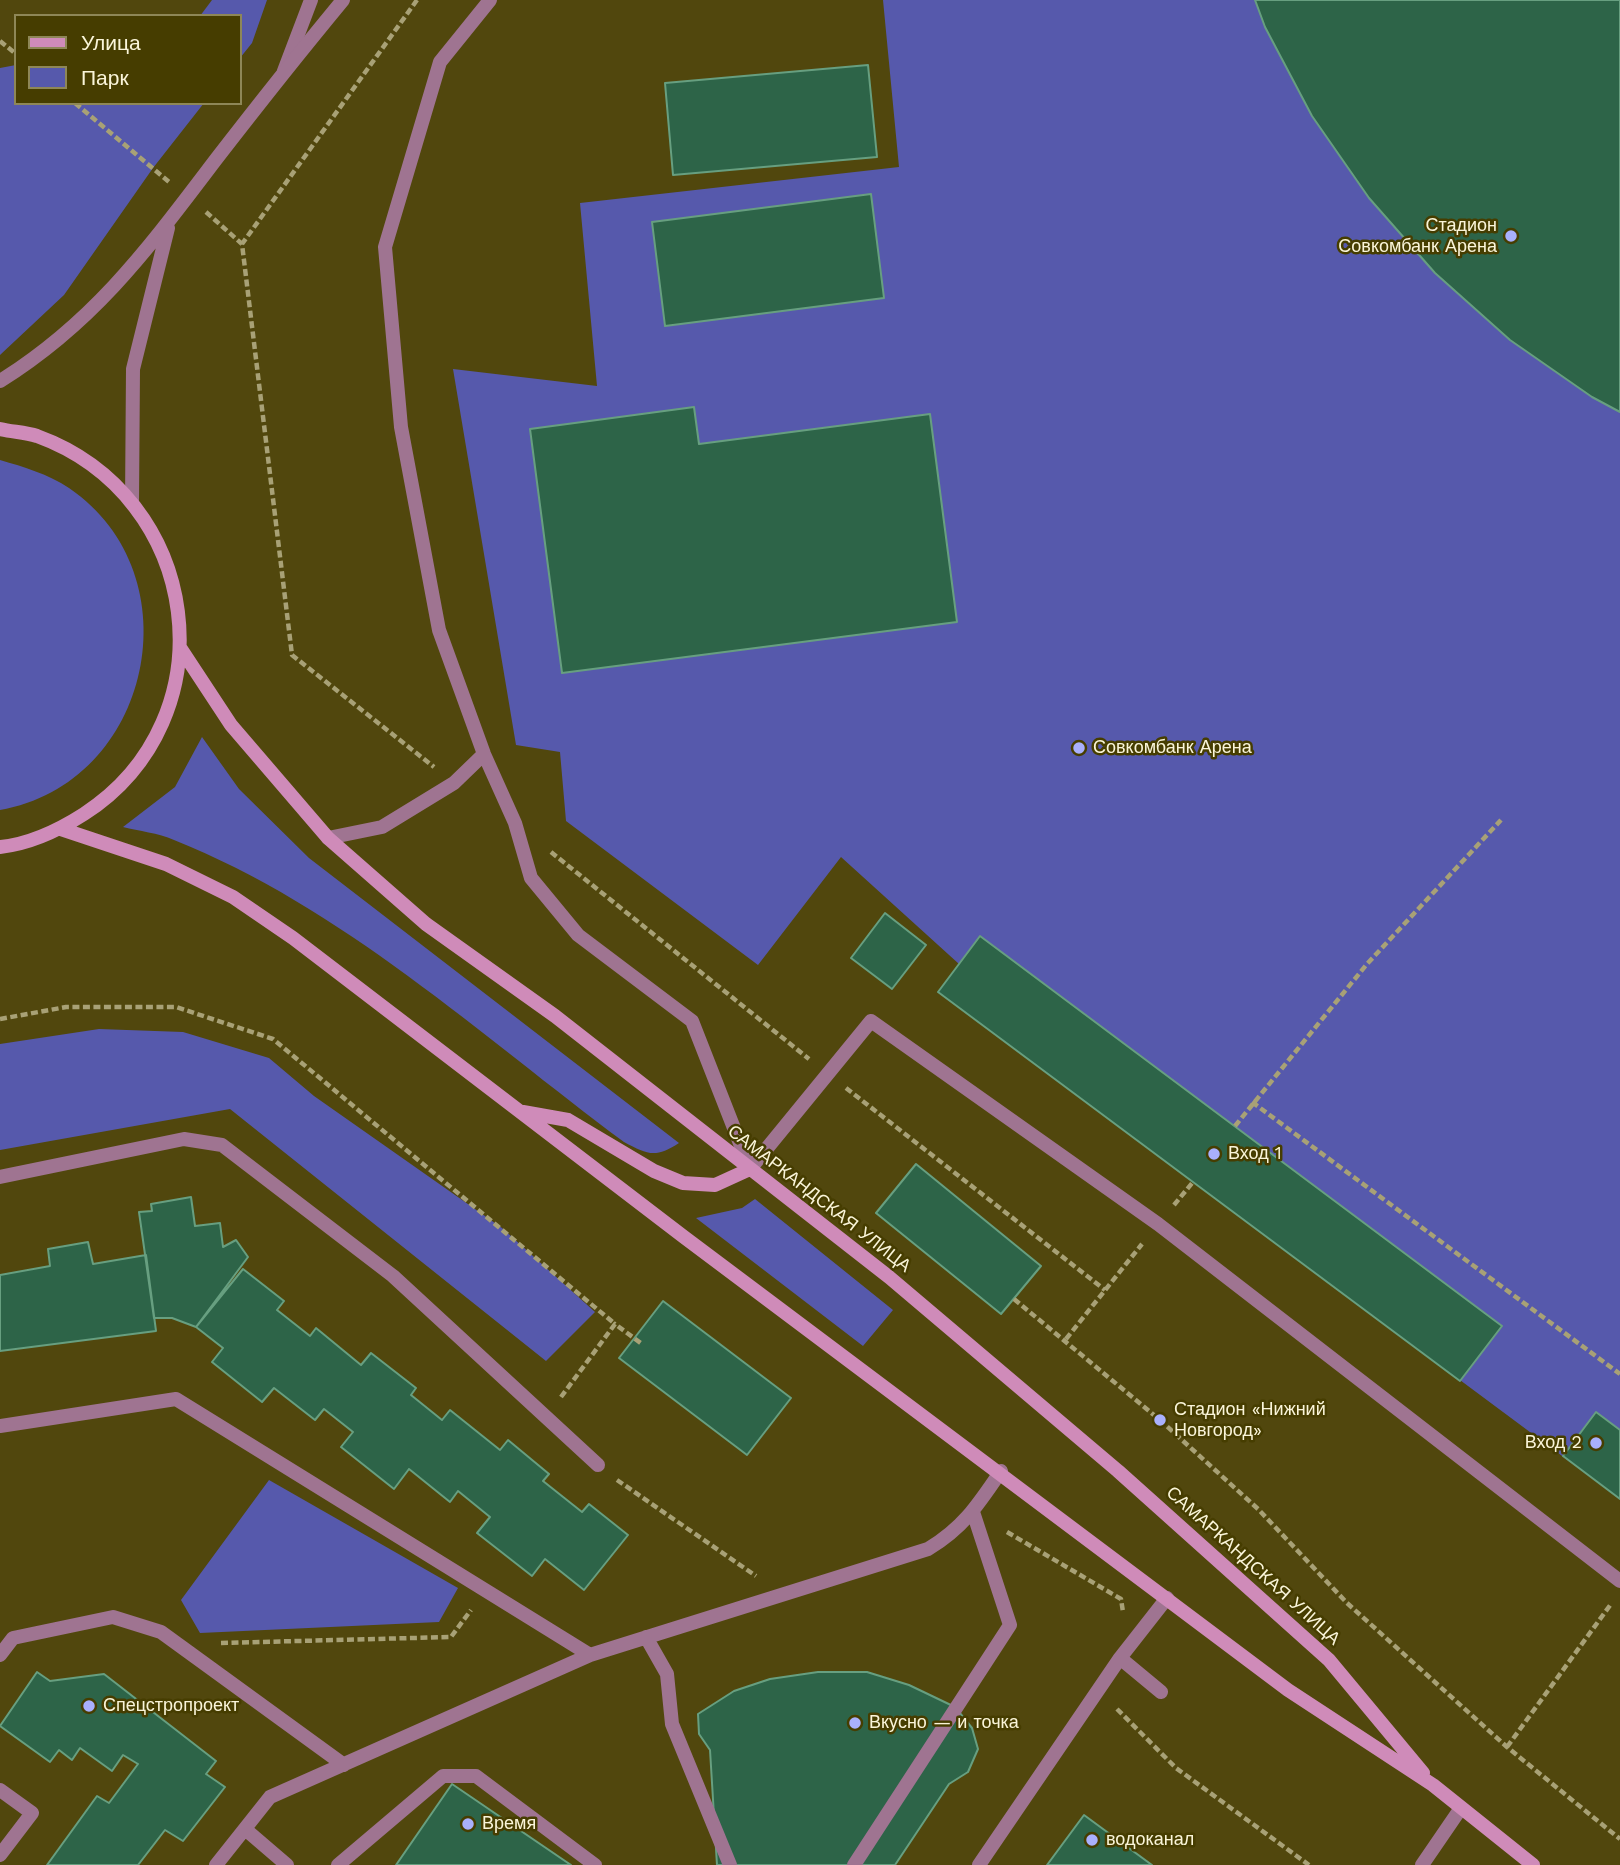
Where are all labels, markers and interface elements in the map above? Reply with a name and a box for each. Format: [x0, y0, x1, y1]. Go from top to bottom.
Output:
legend [14, 14, 242, 105]
text: Улица [81, 30, 141, 55]
text: Парк [81, 65, 129, 90]
place label: Стадион Совкомбанк Арена [1338, 215, 1497, 258]
marker: Стадион Совкомбанк Арена [1503, 228, 1519, 244]
place label: Совкомбанк Арена [1093, 737, 1252, 759]
marker: Совкомбанк Арена [1071, 740, 1087, 756]
street label: САМАРКАНДСКАЯ УЛИЦА [723, 1121, 915, 1277]
place label: Вход 1 [1228, 1143, 1282, 1165]
marker: Вход 1 [1206, 1146, 1222, 1162]
place label: Стадион «Нижний Новгород» [1174, 1399, 1326, 1442]
marker: Стадион «Нижний Новгород» [1152, 1412, 1168, 1428]
place label: Вход 2 [1525, 1432, 1582, 1454]
marker: Вход 2 [1588, 1435, 1604, 1451]
street label: САМАРКАНДСКАЯ УЛИЦА [1161, 1482, 1345, 1650]
place label: Спецстропроект [103, 1695, 239, 1717]
marker: Спецстропроект [81, 1698, 97, 1714]
place label: Вкусно — и точка [869, 1712, 1019, 1734]
marker: Вкусно — и точка [847, 1715, 863, 1731]
place label: Время [482, 1813, 536, 1835]
marker: Время [460, 1816, 476, 1832]
place label: водоканал [1106, 1829, 1194, 1851]
marker: водоканал [1084, 1832, 1100, 1848]

